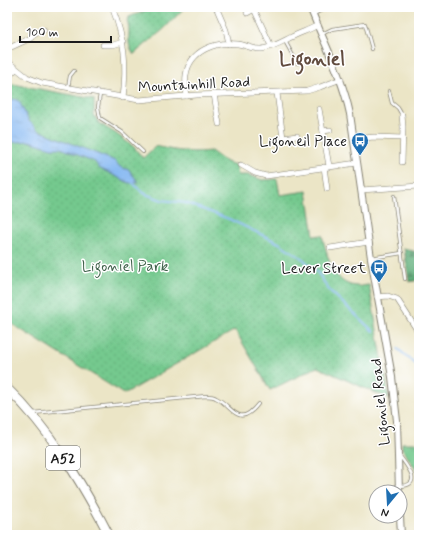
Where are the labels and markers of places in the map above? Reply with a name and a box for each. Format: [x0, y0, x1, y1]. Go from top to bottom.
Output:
bus stop icon: Ligoneil Place [350, 131, 370, 156]
place label: Ligoneil Place [259, 132, 347, 153]
bus stop icon: Lever Street [369, 258, 389, 283]
place label: Lever Street [281, 259, 366, 279]

